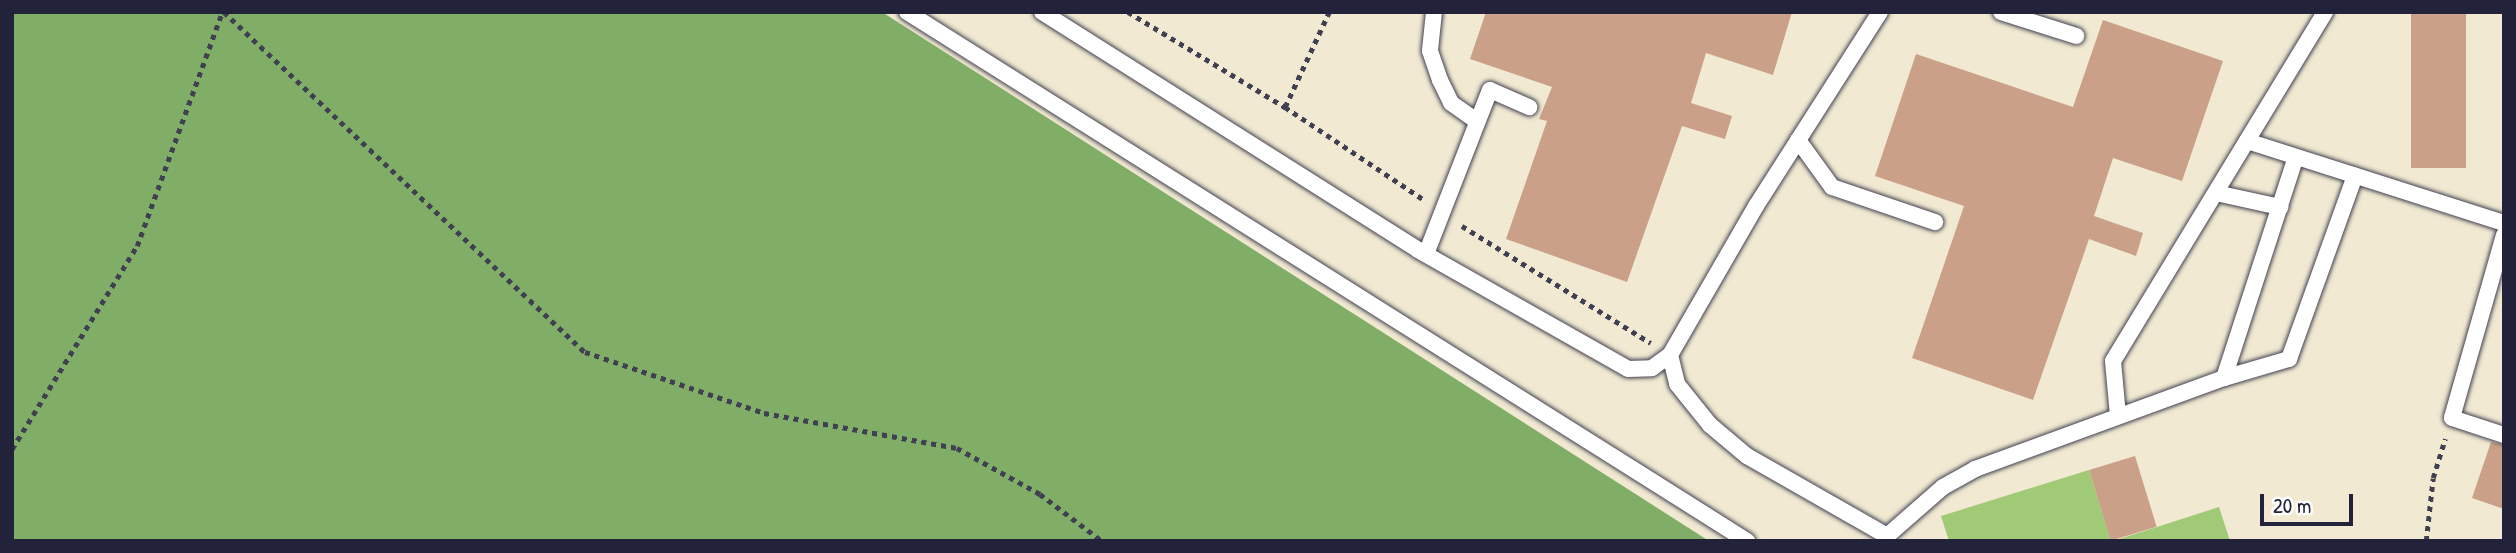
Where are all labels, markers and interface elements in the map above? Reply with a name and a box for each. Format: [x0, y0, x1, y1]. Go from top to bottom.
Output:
scale bar [2264, 480, 2357, 524]
text: 20 m [2273, 491, 2311, 520]

